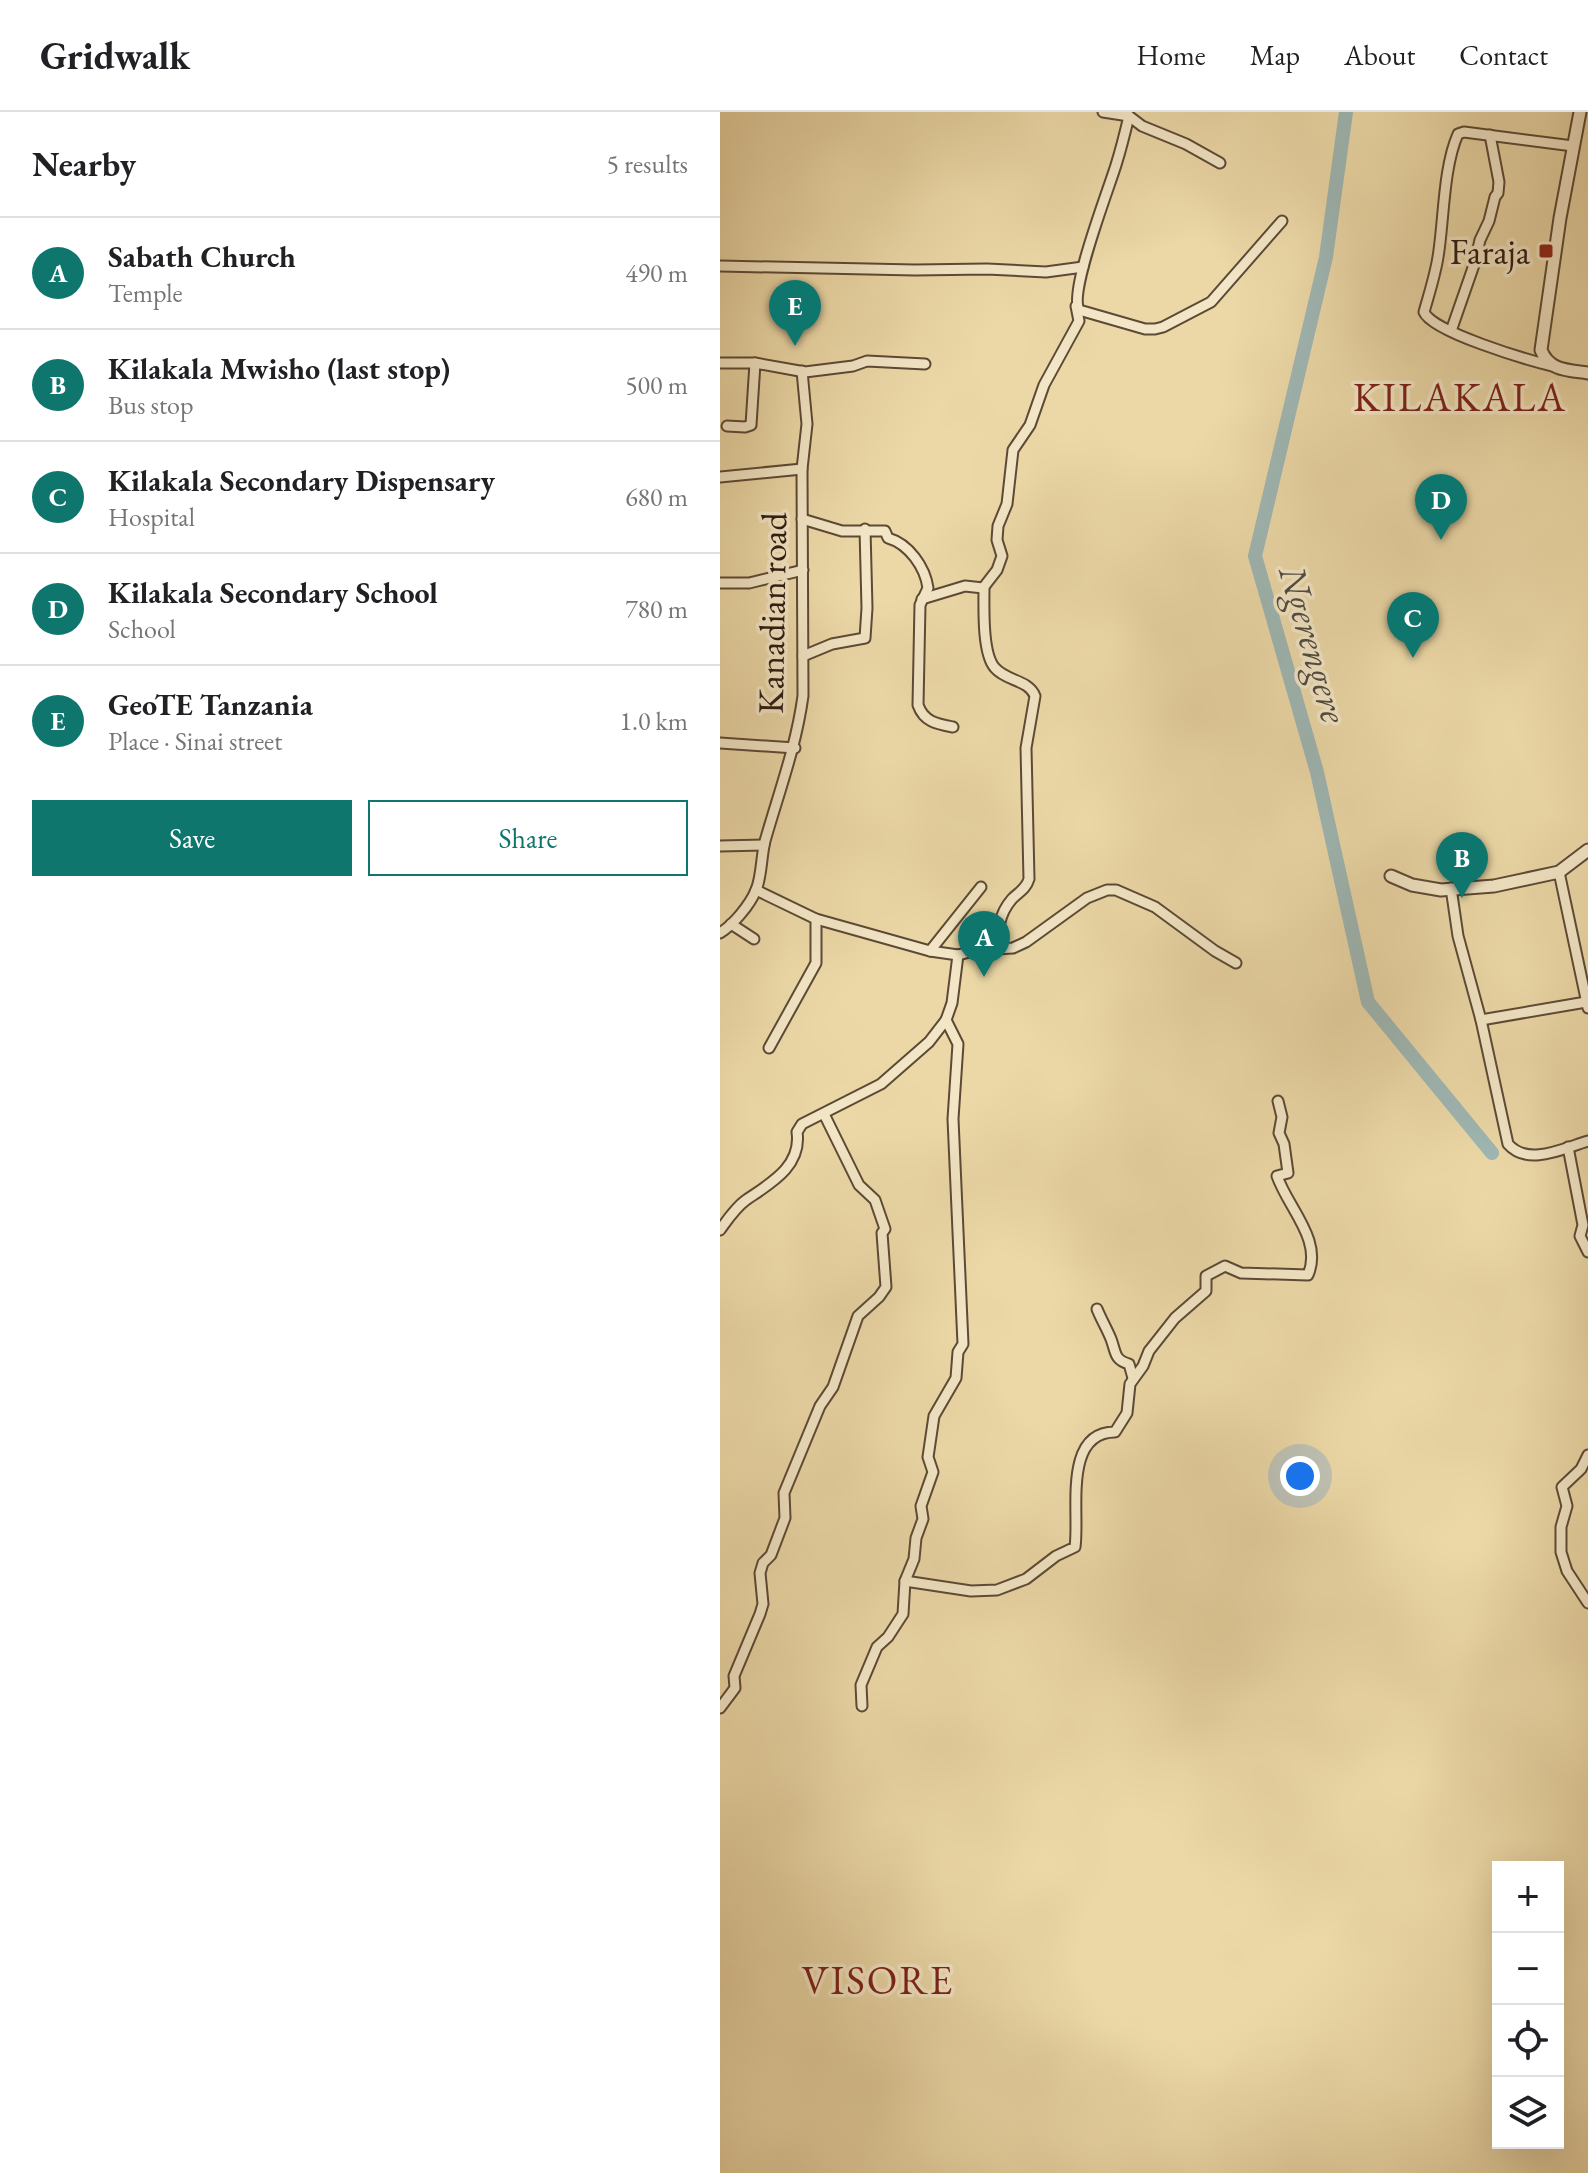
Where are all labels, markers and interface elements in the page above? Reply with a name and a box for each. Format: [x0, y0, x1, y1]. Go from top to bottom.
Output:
text: Gridwalk [40, 31, 190, 80]
text: Home [1136, 37, 1206, 73]
text: Map [1250, 37, 1300, 73]
text: About [1344, 37, 1415, 73]
text: Contact [1459, 37, 1548, 73]
text: Nearby [32, 142, 136, 186]
text: 5 results [607, 147, 688, 181]
place label: Faraja [1450, 228, 1531, 275]
text: Sabath Church [108, 237, 296, 276]
marker: Faraja [1537, 242, 1555, 260]
text: A [49, 256, 67, 290]
text: 490 m [625, 256, 688, 290]
text: Temple [108, 276, 183, 310]
pin: E [769, 280, 821, 346]
text: Kilakala Mwisho (last stop) [108, 349, 450, 388]
text: B [50, 368, 66, 402]
text: 500 m [625, 368, 688, 402]
district label: KILAKALA [1353, 371, 1567, 423]
text: Bus stop [108, 388, 194, 422]
text: Kilakala Secondary Dispensary [108, 461, 495, 500]
pin: D [1415, 474, 1467, 540]
text: C [49, 480, 67, 514]
text: 680 m [625, 480, 688, 514]
text: Hospital [108, 500, 195, 534]
street label: Kanadian road [747, 511, 797, 714]
water label: Ngerengere [1268, 559, 1360, 729]
text: Kilakala Secondary School [108, 573, 438, 612]
text: D [48, 592, 68, 626]
text: 780 m [625, 592, 688, 626]
pin: C [1387, 592, 1439, 658]
text: School [108, 612, 176, 646]
text: GeoTE Tanzania [108, 685, 313, 724]
text: E [51, 704, 65, 738]
text: 1.0 km [619, 704, 688, 738]
text: Place · Sinai street [108, 724, 282, 758]
button: Save [32, 800, 352, 876]
button: Share [368, 800, 688, 876]
pin: B [1436, 832, 1488, 898]
pin: A [958, 911, 1010, 977]
your location [1280, 1456, 1320, 1496]
map controls [1492, 1861, 1564, 2149]
button: + [1492, 1861, 1564, 1933]
button: − [1492, 1933, 1564, 2005]
district label: VISORE [802, 1954, 954, 2006]
button: locate [1492, 2005, 1564, 2077]
button: layers [1492, 2077, 1564, 2149]

